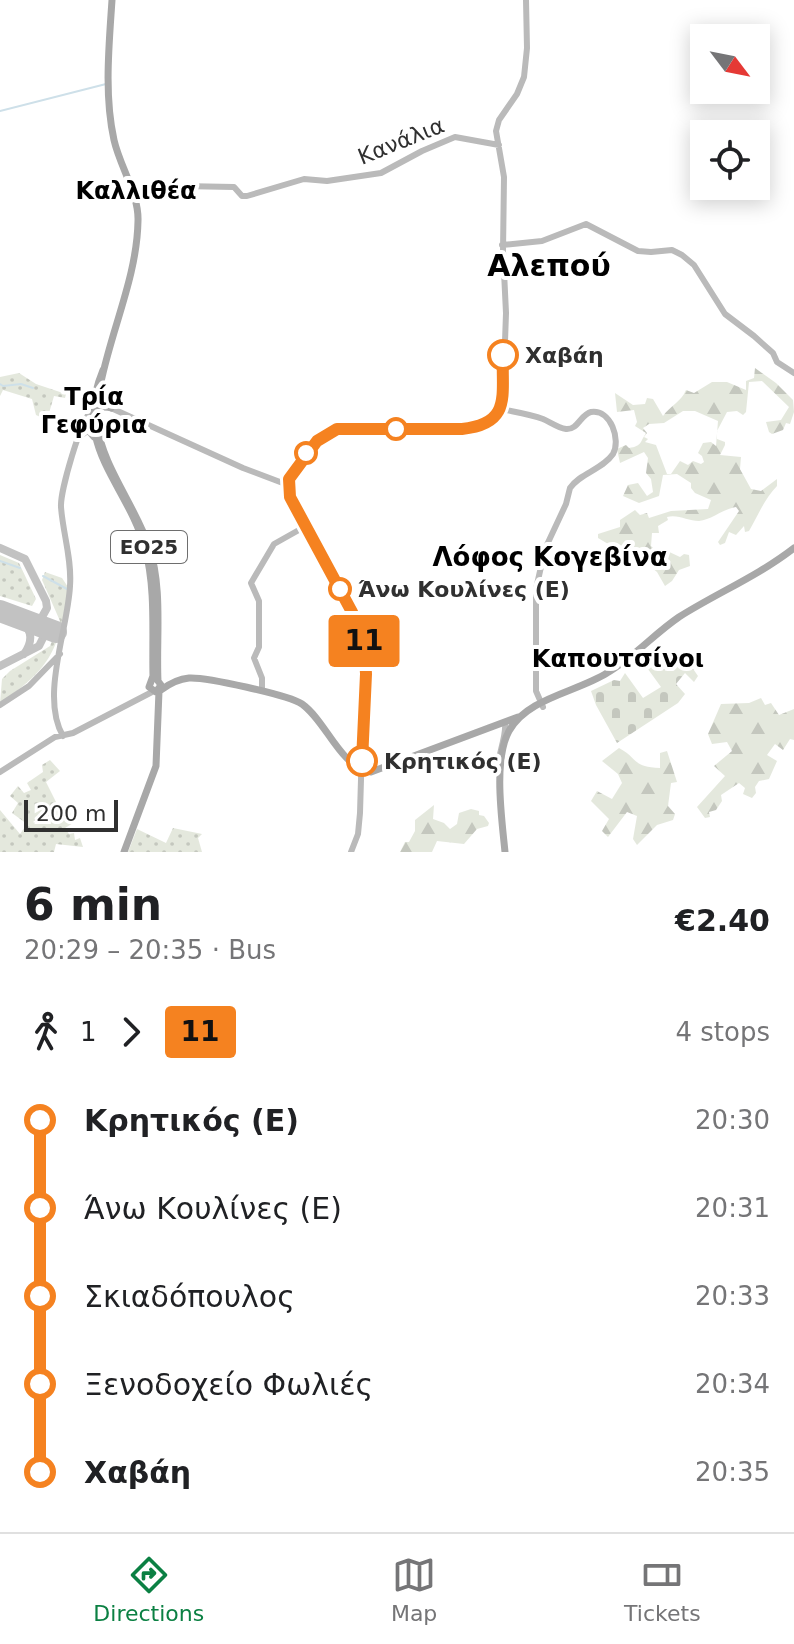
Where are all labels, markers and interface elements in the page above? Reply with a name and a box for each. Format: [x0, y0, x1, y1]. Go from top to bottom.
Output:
north arrow [690, 24, 770, 104]
map controls [690, 24, 770, 200]
street label: Κανάλια [354, 112, 448, 170]
button: locate [690, 120, 770, 200]
district label: Καλλιθέα [75, 177, 197, 205]
district label: Αλεπού [487, 248, 611, 283]
marker: Χαβάη [488, 340, 518, 370]
place label: Χαβάη [525, 343, 604, 368]
district label: Τρία Γεφύρια [41, 383, 147, 439]
unlabelled marker [385, 418, 407, 440]
unlabelled marker [295, 442, 317, 464]
road number: ΕΟ25 [111, 531, 187, 563]
district label: Λόφος Κογεβίνα [432, 542, 668, 572]
place label: Άνω Κουλίνες (E) [358, 577, 570, 602]
marker: Άνω Κουλίνες (E) [329, 578, 351, 600]
line badge: 11 [328, 615, 400, 667]
text: 11 [345, 624, 383, 657]
district label: Καπουτσίνοι [532, 645, 704, 673]
marker: Κρητικός (E) [347, 746, 377, 776]
place label: Κρητικός (E) [384, 749, 542, 774]
scale bar [24, 796, 118, 832]
text: 200 m [36, 801, 106, 826]
text: 6 min [24, 879, 162, 930]
text: €2.40 [675, 903, 770, 938]
text: 20:29 – 20:35 · Bus [24, 935, 276, 965]
icon: walk [24, 1010, 68, 1054]
icon: forward [109, 1010, 153, 1054]
text: 11 [181, 1015, 220, 1048]
text: 1 [80, 1017, 97, 1047]
text: 4 stops [675, 1017, 770, 1047]
text: Κρητικός (E) [84, 1103, 299, 1138]
text: 20:30 [695, 1105, 770, 1135]
text: Άνω Κουλίνες (E) [84, 1191, 342, 1226]
text: 20:31 [695, 1193, 770, 1223]
text: Σκιαδόπουλος [84, 1279, 295, 1314]
text: 20:33 [695, 1281, 770, 1311]
text: Ξενοδοχείο Φωλιές [84, 1367, 373, 1402]
text: 20:34 [695, 1369, 770, 1399]
text: Χαβάη [84, 1455, 191, 1490]
text: 20:35 [695, 1457, 770, 1487]
tab: Directions [93, 1553, 204, 1626]
tab: Map [391, 1553, 437, 1626]
tab: Tickets [624, 1553, 701, 1626]

